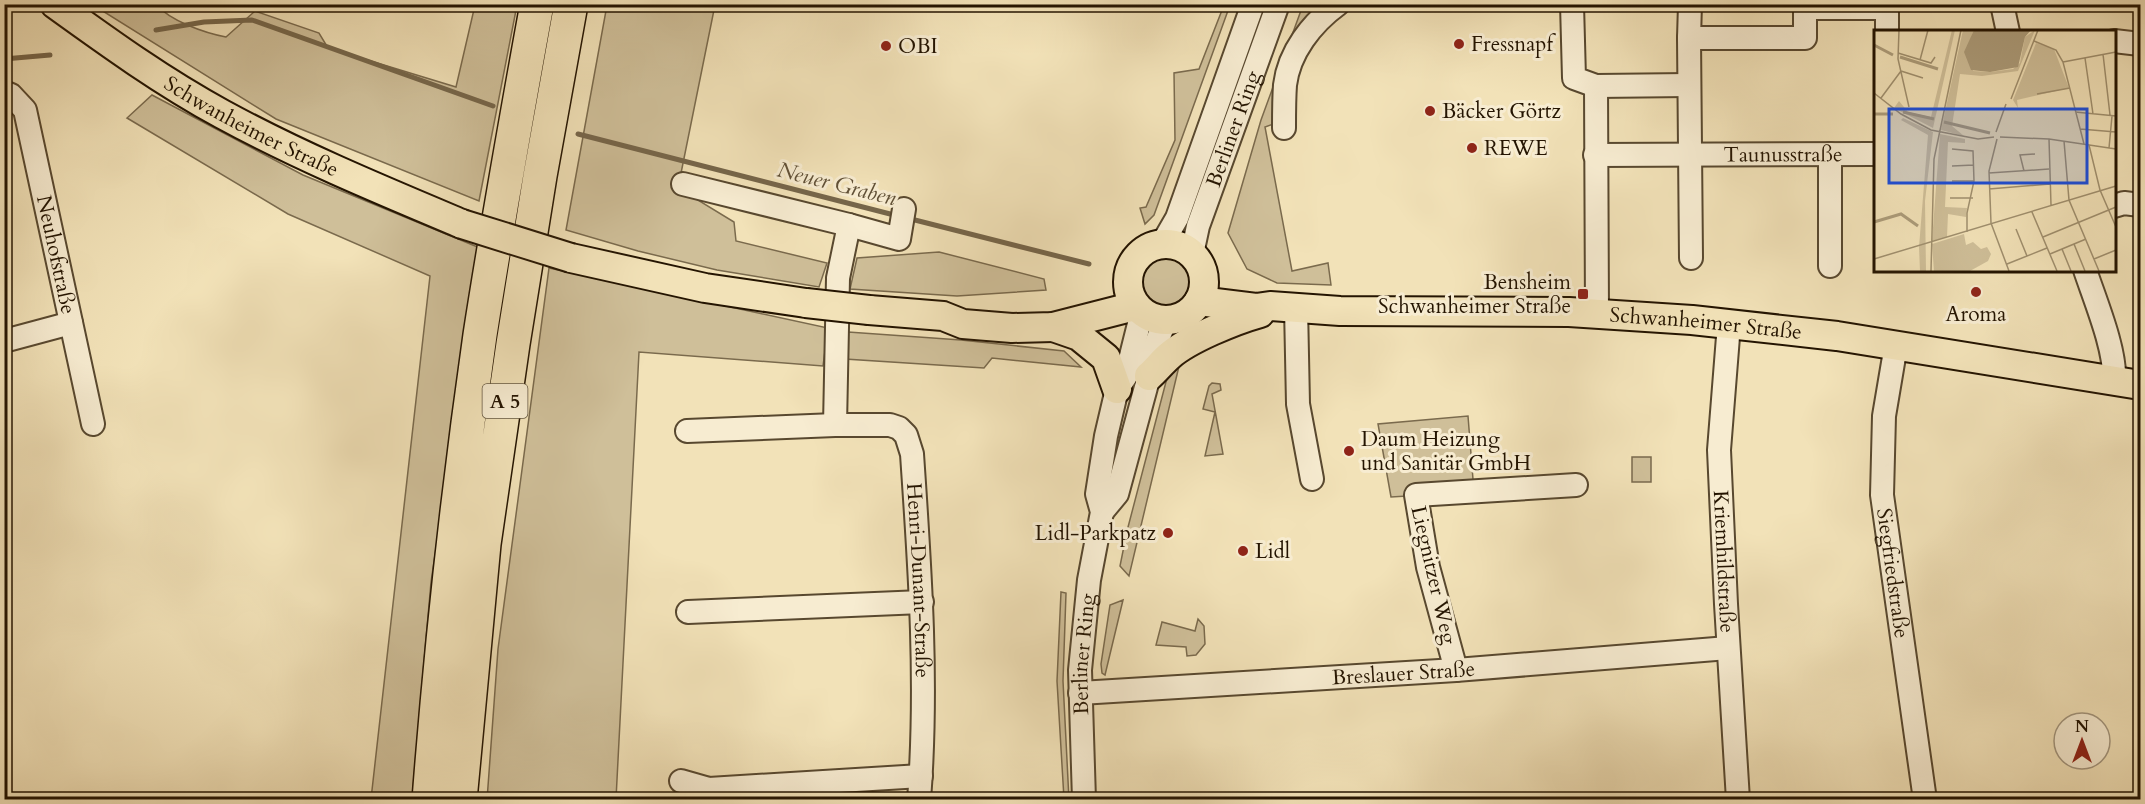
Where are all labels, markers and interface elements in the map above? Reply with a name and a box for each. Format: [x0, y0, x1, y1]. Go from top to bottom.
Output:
place label: Fressnapf [1471, 30, 1556, 59]
inset map [1874, 30, 2115, 272]
place label: OBI [898, 32, 938, 61]
marker: Fressnapf [1452, 37, 1466, 51]
marker: OBI [879, 39, 893, 53]
street label: Berliner Ring [1199, 67, 1268, 191]
street label: Schwanheimer Straße [158, 69, 343, 184]
place label: Bäcker Görtz [1442, 97, 1561, 126]
marker: Bäcker Görtz [1423, 104, 1437, 118]
place label: REWE [1484, 134, 1548, 163]
street label: Taunusstraße [1723, 140, 1843, 170]
marker: REWE [1465, 141, 1479, 155]
water label: Neuer Graben [774, 155, 900, 213]
street label: Neuhofstraße [29, 193, 83, 317]
place label: Bensheim Schwanheimer Straße [1378, 268, 1571, 321]
marker: Aroma [1969, 285, 1983, 299]
marker: Bensheim Schwanheimer Straße [1576, 287, 1590, 301]
place label: Aroma [1946, 300, 2006, 329]
street label: Schwanheimer Straße [1609, 301, 1803, 347]
road number: A 5 [482, 384, 528, 418]
place label: Daum Heizung und Sanitär GmbH [1361, 425, 1531, 478]
marker: Daum Heizung und Sanitär GmbH [1342, 444, 1356, 458]
street label: Henri-Dunant-Straße [899, 482, 937, 678]
street label: Kriemhildstraße [1706, 489, 1742, 634]
street label: Liegnitzer Weg [1404, 503, 1464, 647]
street label: Siegfriedstraße [1869, 506, 1916, 640]
place label: Lidl-Parkpatz [1035, 519, 1157, 548]
marker: Lidl-Parkpatz [1161, 526, 1175, 540]
place label: Lidl [1255, 537, 1290, 566]
marker: Lidl [1236, 544, 1250, 558]
street label: Berliner Ring [1066, 592, 1103, 715]
street label: Breslauer Straße [1331, 655, 1476, 693]
north arrow [2052, 711, 2112, 771]
text: N [2075, 716, 2089, 738]

